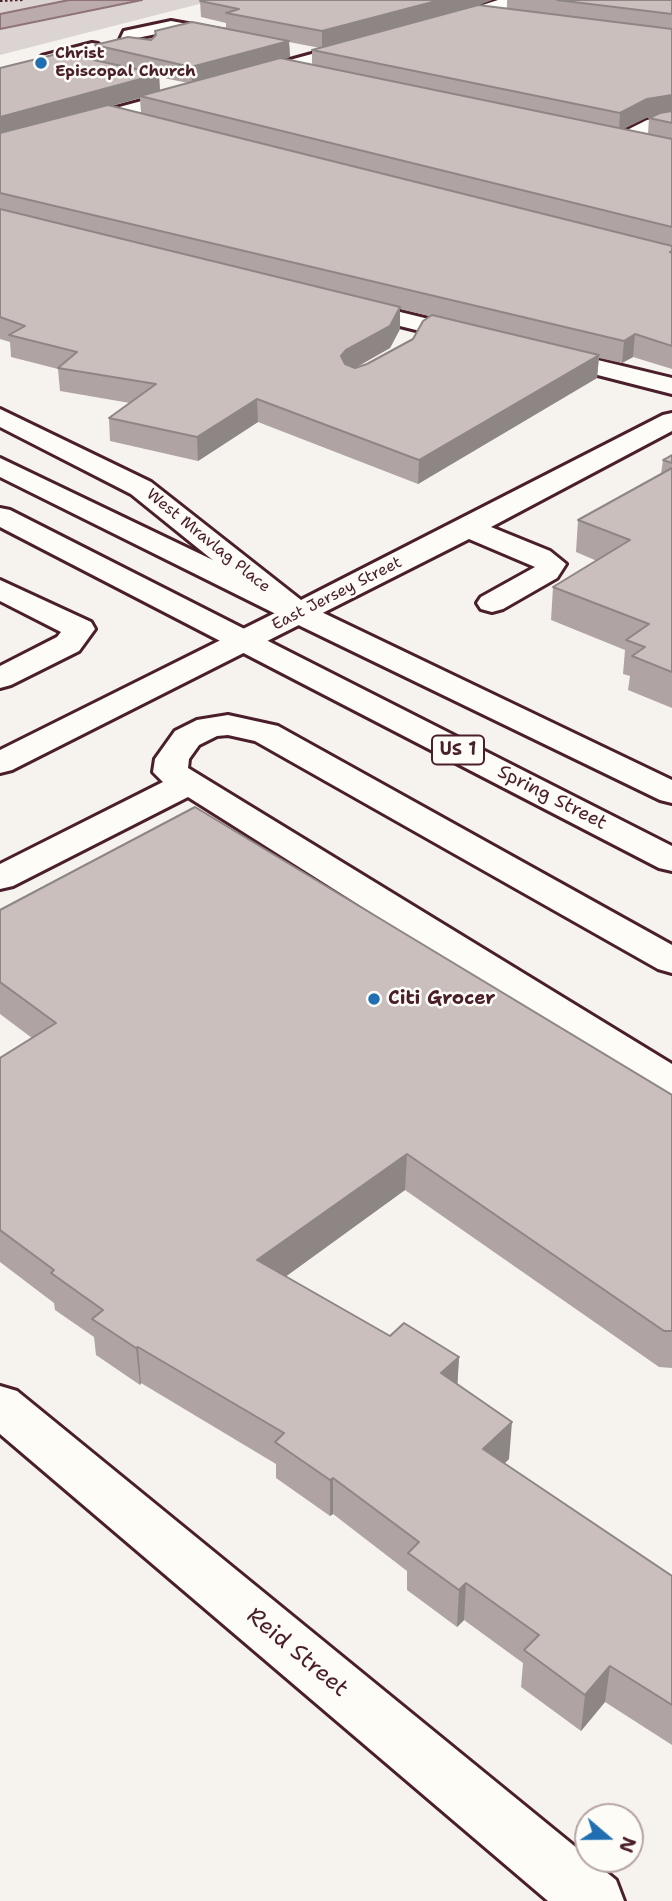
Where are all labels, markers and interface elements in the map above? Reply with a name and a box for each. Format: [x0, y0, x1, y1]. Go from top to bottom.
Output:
place label: Christ Episcopal Church [55, 44, 196, 82]
marker: Christ Episcopal Church [33, 55, 49, 71]
street label: West Mravlag Place [142, 485, 274, 597]
street label: East Jersey Street [269, 553, 405, 635]
road number: US 1 [432, 736, 484, 764]
street label: Spring Street [494, 761, 610, 835]
place label: Citi Grocer [388, 988, 496, 1010]
marker: Citi Grocer [366, 991, 382, 1007]
street label: Reid Street [241, 1603, 353, 1703]
north arrow [574, 1803, 644, 1873]
text: N [613, 1833, 642, 1856]

